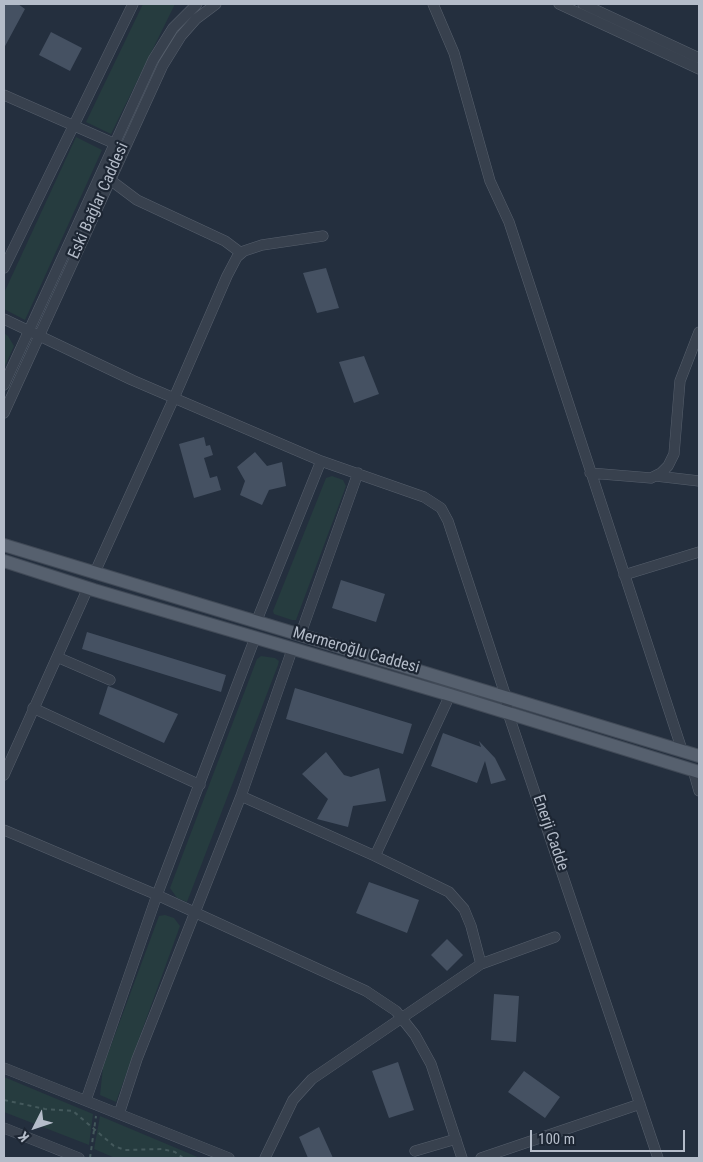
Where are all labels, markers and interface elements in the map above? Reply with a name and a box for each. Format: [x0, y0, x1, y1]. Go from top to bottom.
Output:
street label: Eski Bağlar Caddesi [65, 140, 133, 262]
street label: Mermeroğlu Caddesi [290, 624, 422, 678]
street label: Enerji Cadde [528, 792, 572, 874]
north arrow [10, 1102, 60, 1152]
scale bar [533, 1120, 688, 1152]
text: K [15, 1129, 32, 1145]
text: 100 m [538, 1130, 575, 1148]

